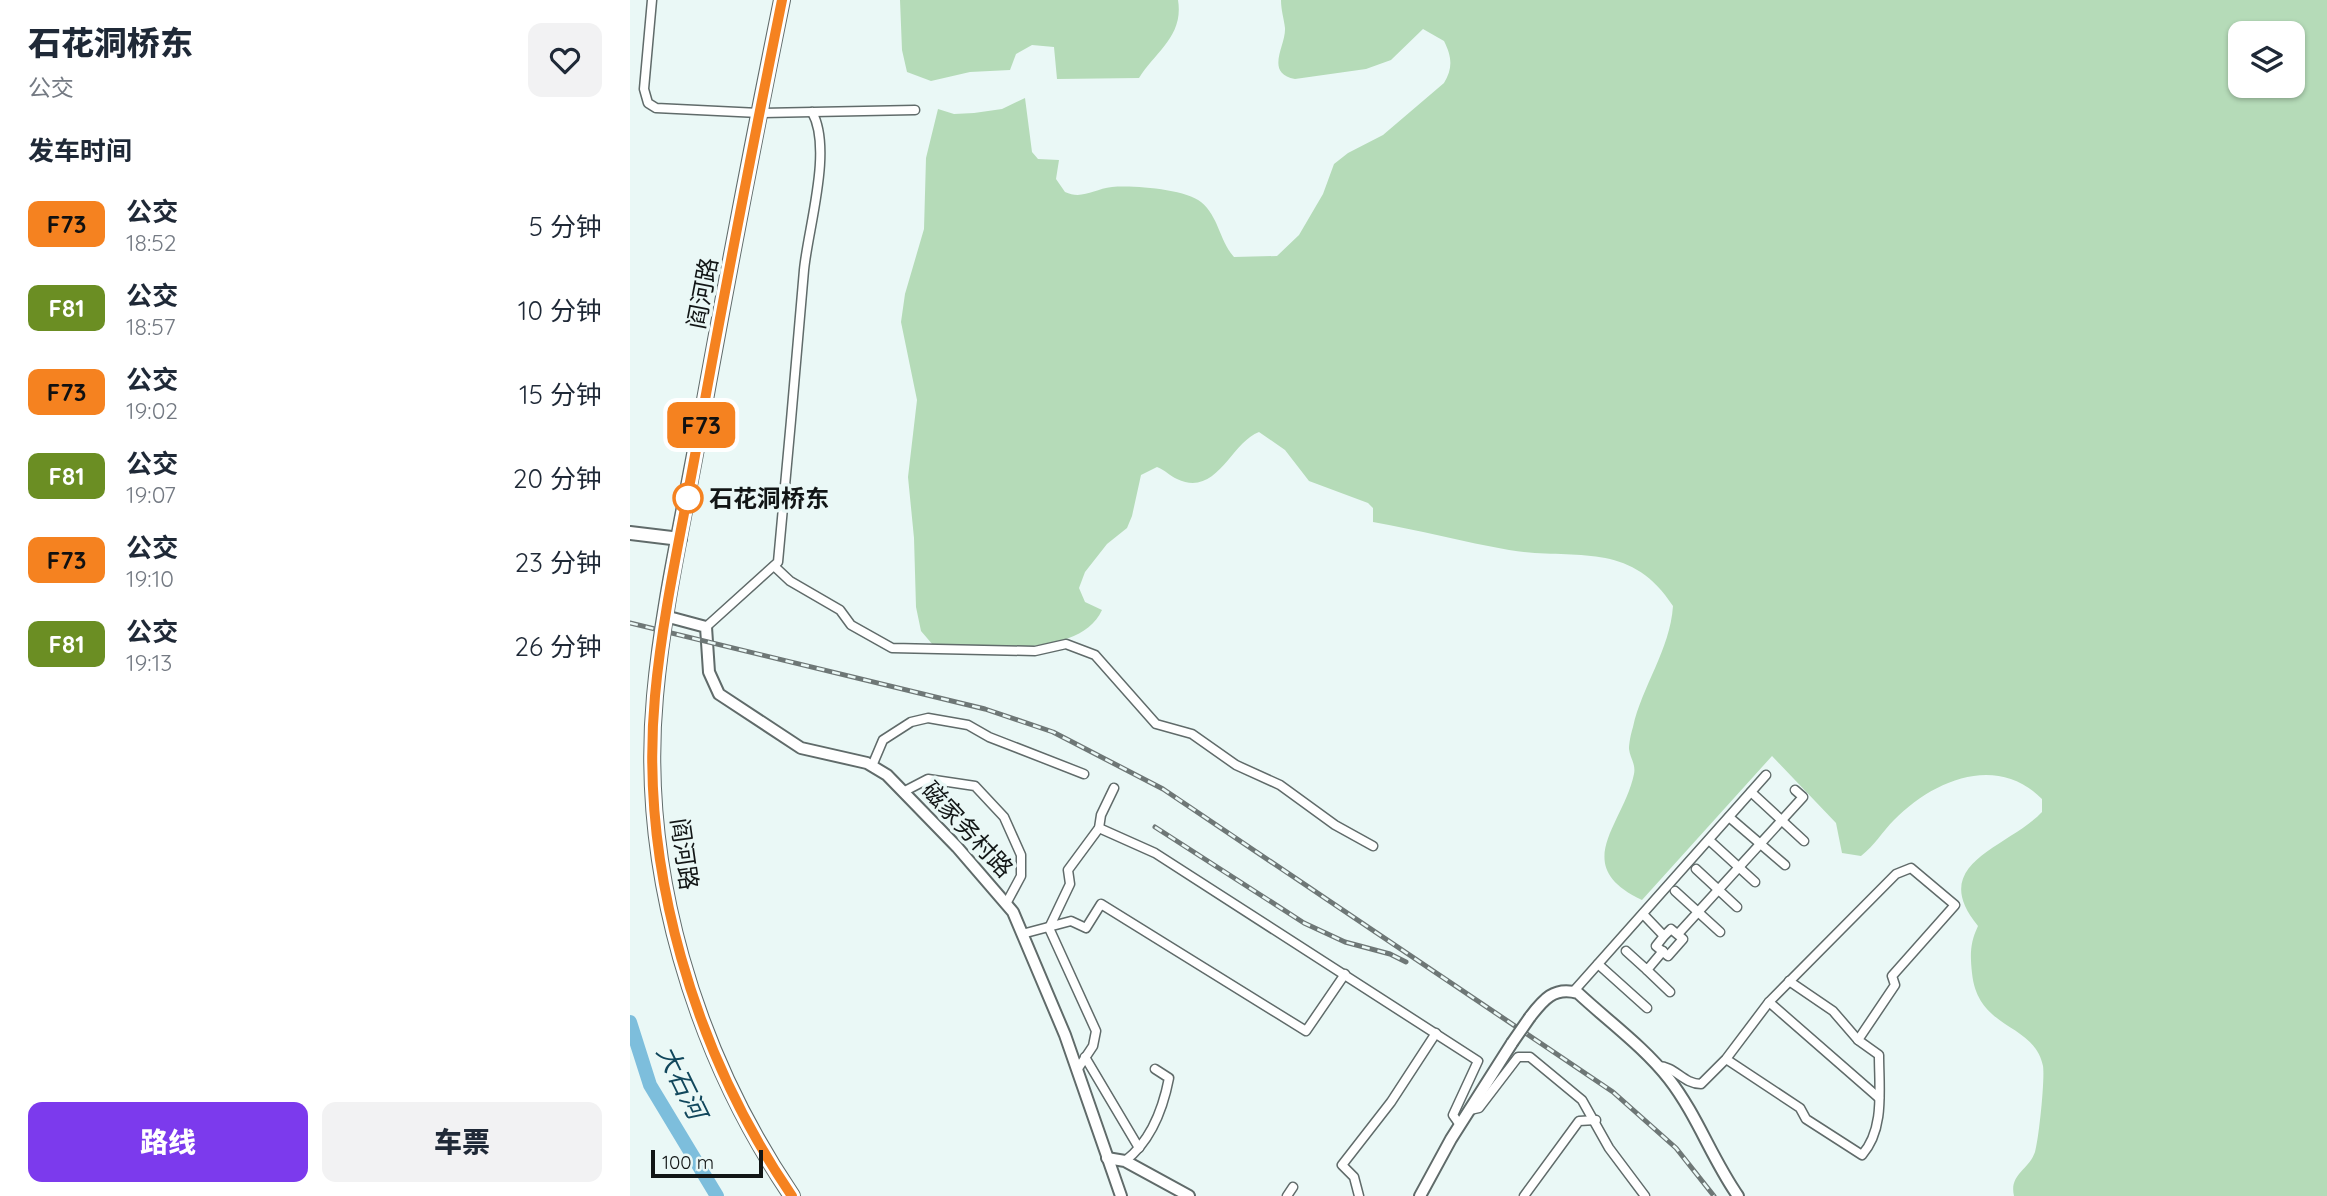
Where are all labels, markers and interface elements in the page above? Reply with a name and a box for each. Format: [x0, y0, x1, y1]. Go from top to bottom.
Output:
map controls [2228, 21, 2305, 98]
button: layers [2228, 21, 2305, 98]
text: 石花洞桥东 [28, 22, 193, 63]
button: heart [528, 23, 602, 97]
text: 公交 [28, 73, 74, 102]
text: 发车时间 [28, 134, 132, 167]
text: 公交 [126, 195, 178, 228]
text: F73 [47, 209, 86, 239]
text: 5 分钟 [529, 210, 602, 243]
text: 18:52 [126, 228, 177, 257]
street label: 阎河路 [680, 255, 724, 331]
text: 公交 [126, 279, 178, 312]
text: F81 [49, 293, 84, 323]
text: 10 分钟 [518, 294, 602, 327]
text: 18:57 [126, 312, 176, 341]
text: 公交 [126, 363, 178, 396]
text: F73 [47, 377, 86, 407]
text: 15 分钟 [519, 378, 602, 411]
text: 19:02 [126, 396, 178, 425]
line badge: F73 [661, 402, 741, 448]
text: F73 [681, 410, 721, 440]
text: 公交 [126, 447, 178, 480]
text: F81 [49, 461, 84, 491]
text: 20 分钟 [513, 462, 602, 495]
text: 19:07 [126, 480, 176, 509]
marker: 石花洞桥东 [673, 483, 703, 513]
place label: 石花洞桥东 [709, 483, 829, 513]
text: 公交 [126, 531, 178, 564]
text: F73 [47, 545, 86, 575]
text: 23 分钟 [515, 546, 602, 579]
text: 19:10 [126, 564, 174, 593]
text: 公交 [126, 615, 178, 648]
text: F81 [49, 629, 84, 659]
text: 26 分钟 [515, 630, 602, 663]
text: 19:13 [126, 648, 172, 677]
street label: 磁家务村路 [916, 775, 1020, 883]
street label: 阎河路 [665, 816, 705, 892]
water label: 大石河 [650, 1040, 716, 1129]
button: 路线 [28, 1102, 308, 1182]
button: 车票 [322, 1102, 602, 1182]
scale bar [651, 1147, 763, 1179]
text: 100 m [662, 1150, 714, 1174]

